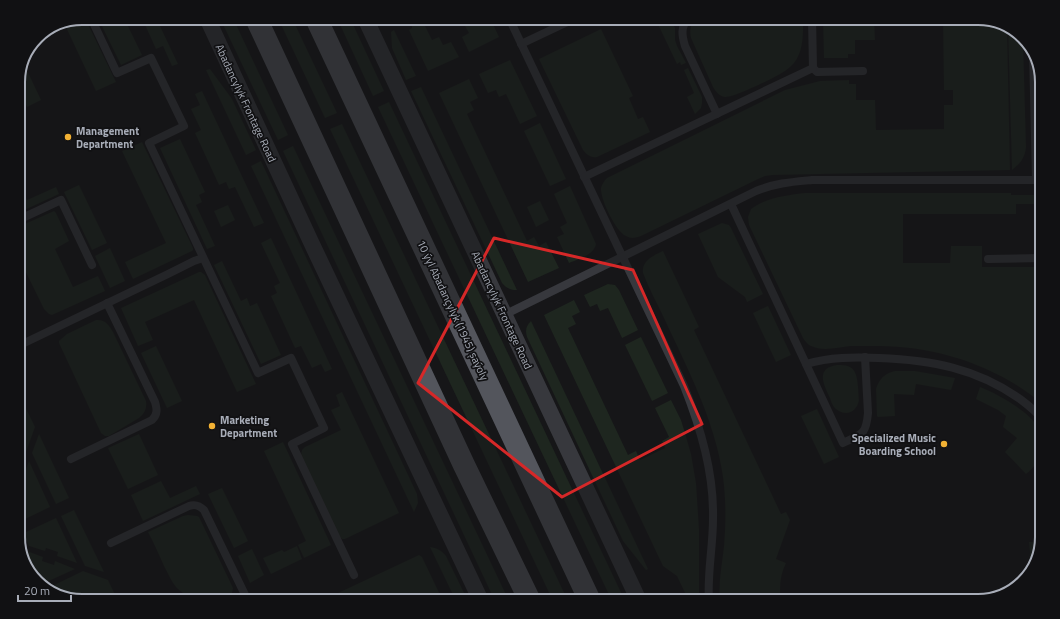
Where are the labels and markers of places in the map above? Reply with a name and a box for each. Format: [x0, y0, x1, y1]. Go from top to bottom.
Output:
place label: Management Department [76, 123, 139, 152]
marker: Management Department [63, 132, 73, 142]
place label: Marketing Department [220, 412, 277, 441]
marker: Marketing Department [207, 421, 217, 431]
place label: Specialized Music Boarding School [852, 430, 936, 459]
marker: Specialized Music Boarding School [939, 439, 949, 449]

